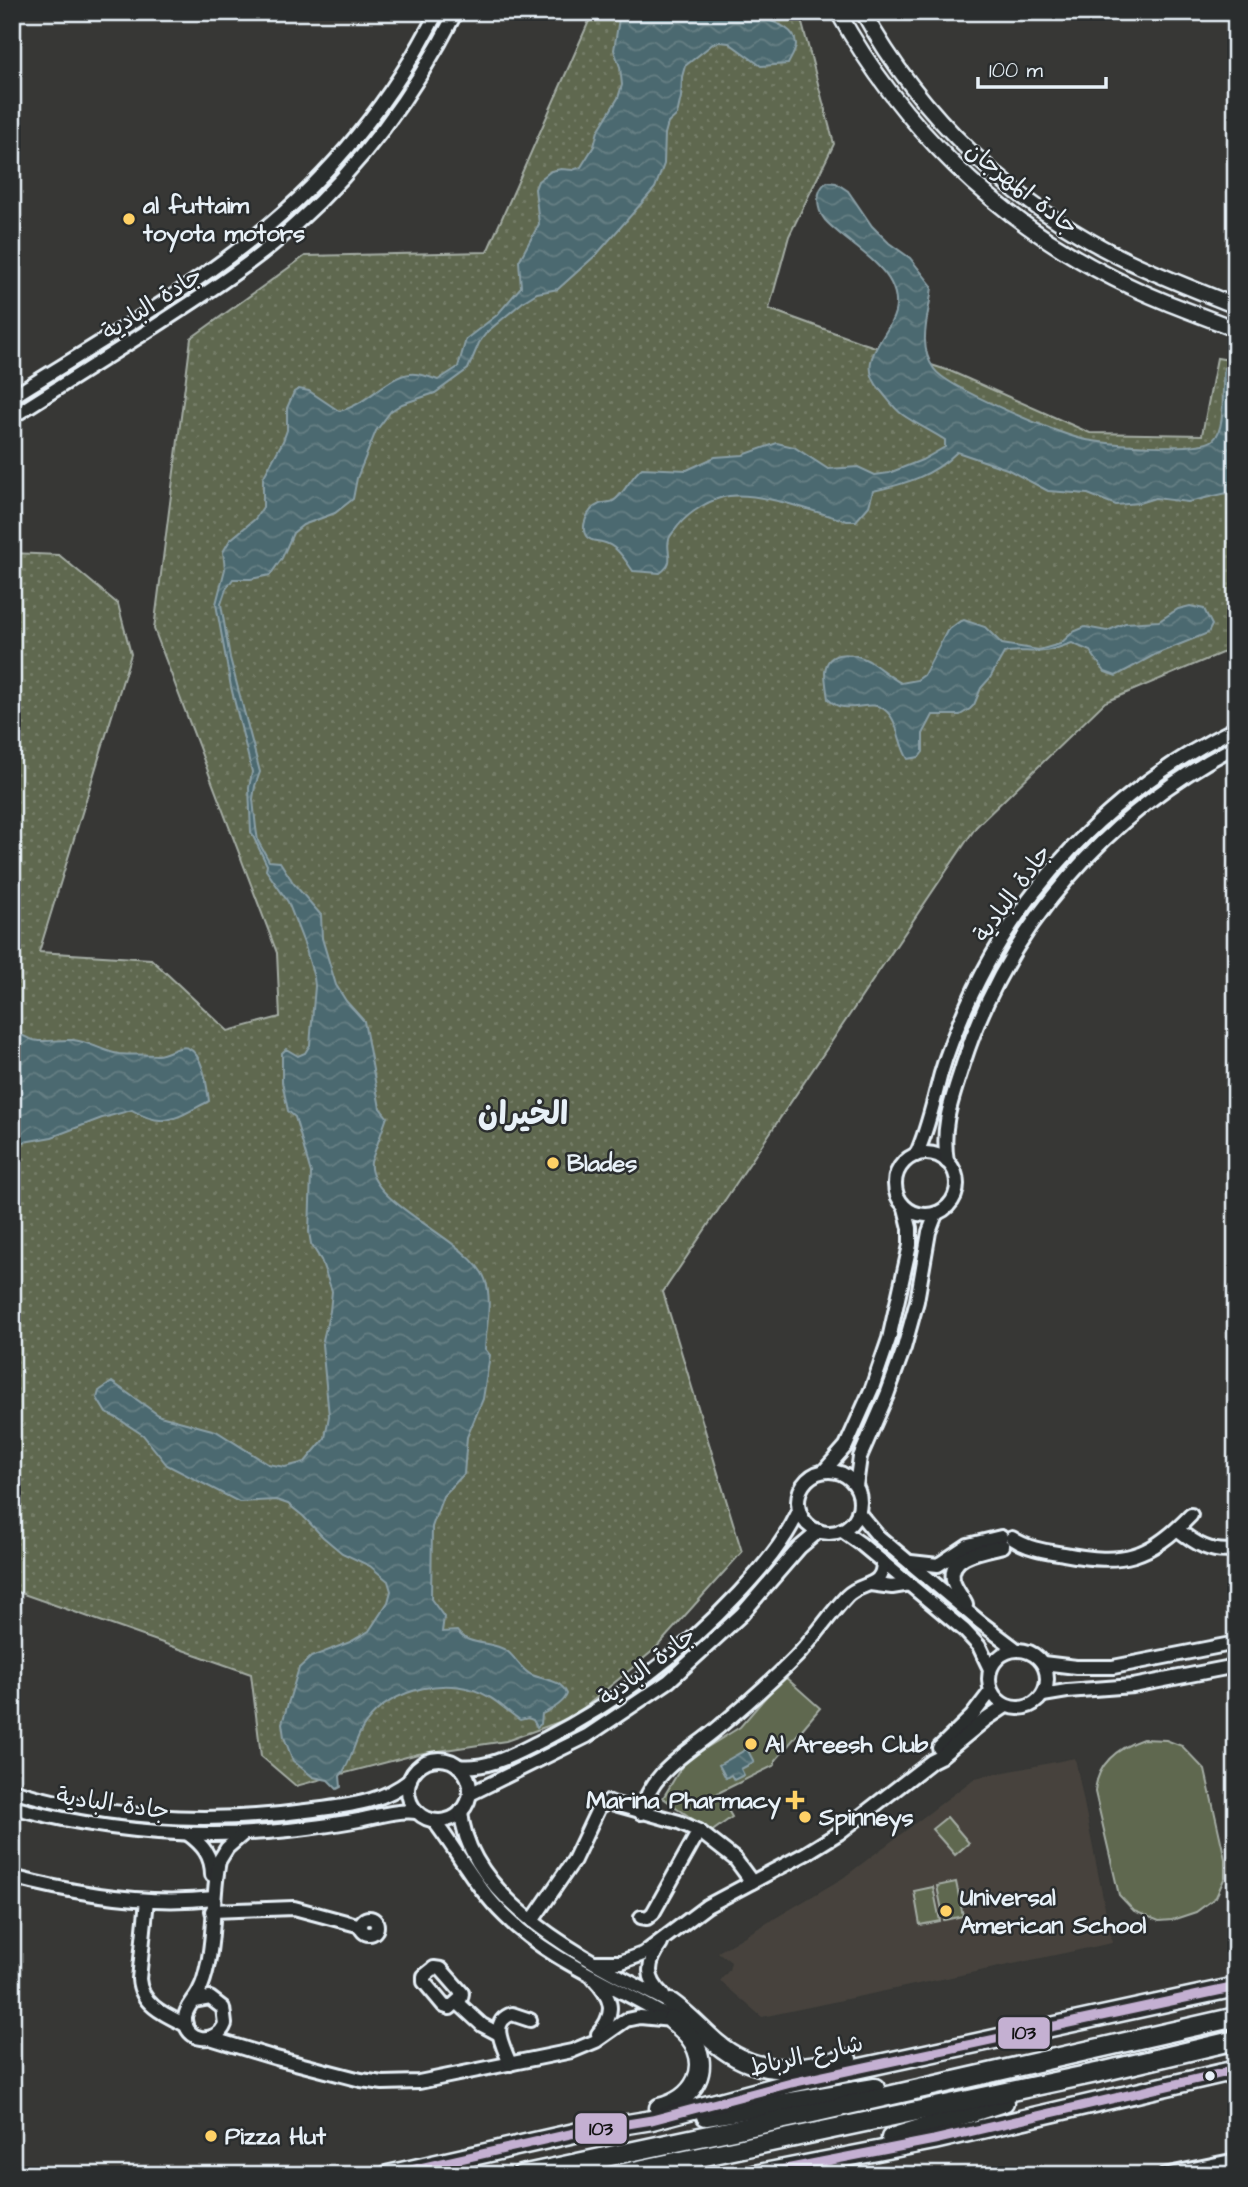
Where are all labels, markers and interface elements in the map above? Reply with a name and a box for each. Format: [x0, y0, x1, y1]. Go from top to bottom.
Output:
scale bar [978, 46, 1106, 90]
text: 100 m [989, 56, 1044, 85]
street label: جادة المهرجان [958, 134, 1085, 244]
place label: al futtaim toyota motors [142, 189, 305, 253]
marker: al futtaim toyota motors [121, 211, 137, 227]
street label: جادة البادية [95, 259, 210, 349]
street label: جادة البادية [966, 837, 1060, 950]
district label: الخيران [478, 1092, 568, 1137]
place label: Blades [567, 1147, 637, 1181]
marker: Blades [545, 1155, 561, 1171]
street label: جادة البادية [592, 1619, 703, 1715]
place label: Al Areesh Club [765, 1728, 929, 1762]
marker: Al Areesh Club [743, 1736, 759, 1752]
street label: جادة البادية [54, 1779, 172, 1829]
place label: Marina Pharmacy [586, 1784, 782, 1820]
marker: Marina Pharmacy [787, 1792, 803, 1808]
place label: Spinneys [818, 1801, 914, 1837]
marker: Spinneys [797, 1809, 813, 1825]
place label: Universal American School [960, 1881, 1146, 1943]
marker: Universal American School [938, 1903, 954, 1919]
line badge: 103 [997, 2016, 1051, 2050]
text: 103 [1012, 2020, 1036, 2047]
street label: شارع الرباط [746, 2026, 867, 2086]
unlabelled marker [1203, 2069, 1217, 2083]
line badge: 103 [574, 2112, 628, 2145]
text: 103 [589, 2116, 613, 2143]
place label: Pizza Hut [225, 2120, 326, 2154]
marker: Pizza Hut [203, 2128, 219, 2144]

